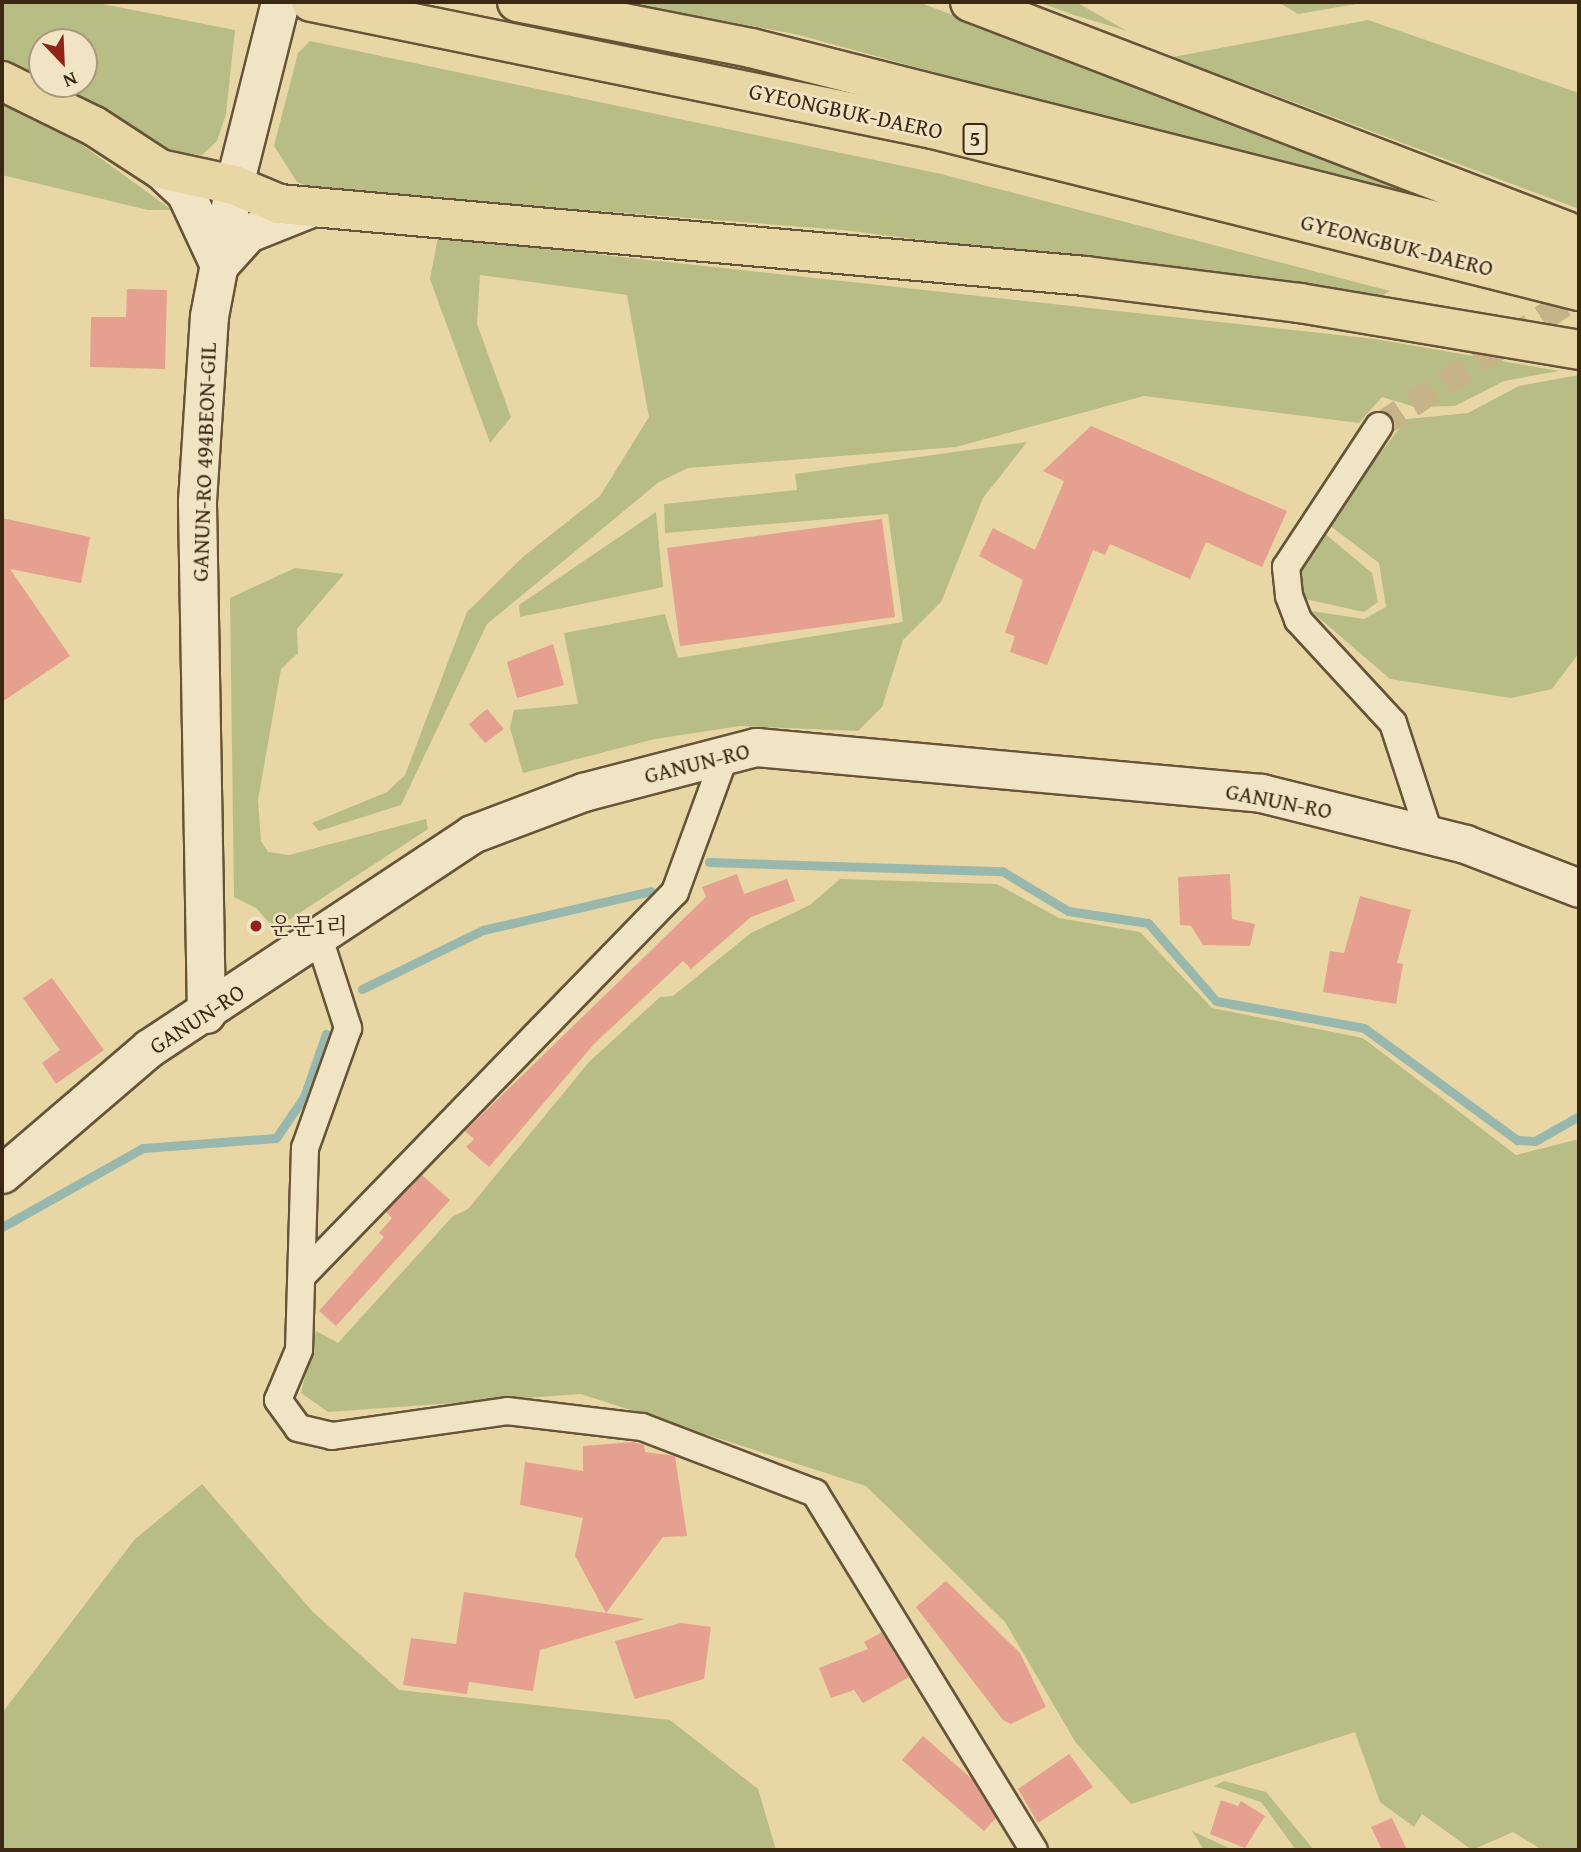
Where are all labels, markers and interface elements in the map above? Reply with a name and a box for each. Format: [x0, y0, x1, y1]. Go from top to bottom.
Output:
north arrow [28, 28, 98, 98]
text: N [59, 65, 82, 96]
street label: GYEONGBUK-DAERO [747, 77, 945, 145]
road number: 5 [961, 122, 989, 156]
street label: GYEONGBUK-DAERO [1298, 208, 1496, 282]
street label: GANUN-RO 494BEON-GIL [186, 342, 222, 582]
street label: GANUN-RO [641, 737, 753, 789]
street label: GANUN-RO [1223, 777, 1335, 825]
place label: 운문1리 [270, 912, 348, 940]
marker: 운문1리 [248, 918, 264, 934]
street label: GANUN-RO [144, 978, 250, 1060]

